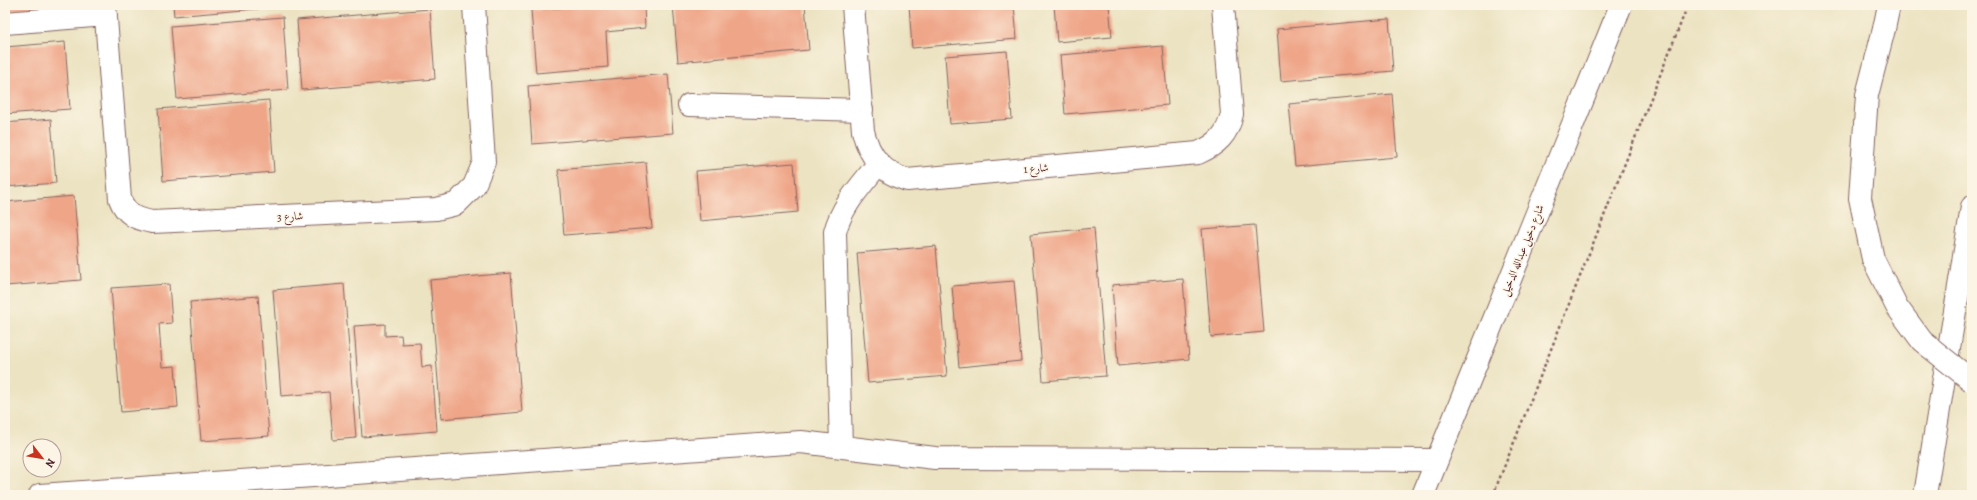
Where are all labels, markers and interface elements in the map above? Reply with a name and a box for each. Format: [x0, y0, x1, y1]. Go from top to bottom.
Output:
street label: شارع 1 [1023, 160, 1049, 179]
street label: شارع دخيل عبدالله الدخيل [1497, 202, 1550, 299]
street label: شارع 3 [277, 208, 303, 227]
north arrow [22, 438, 62, 478]
text: N [42, 456, 59, 470]

